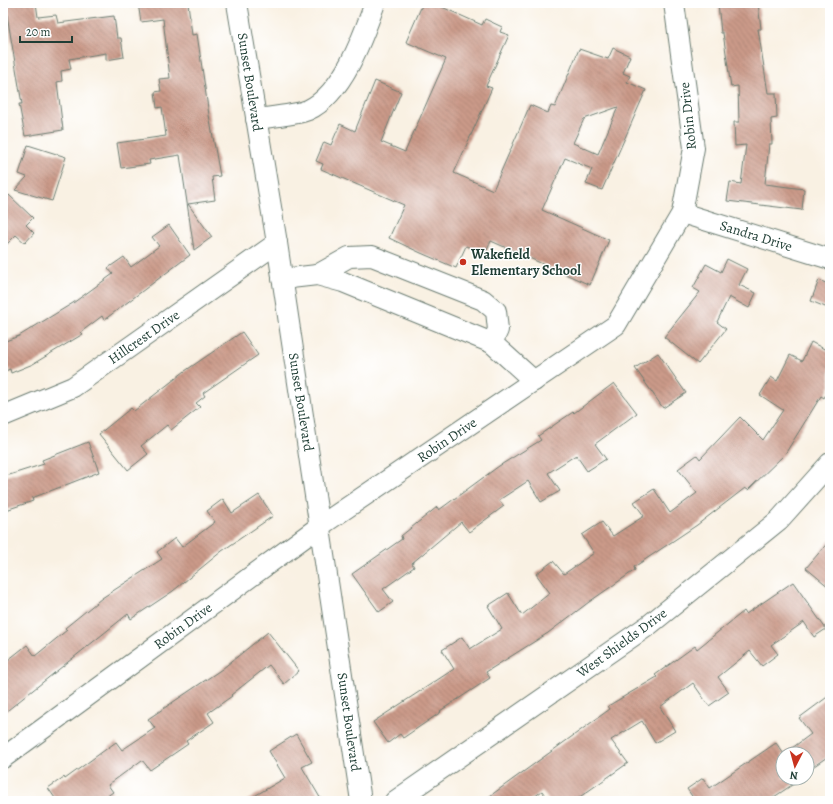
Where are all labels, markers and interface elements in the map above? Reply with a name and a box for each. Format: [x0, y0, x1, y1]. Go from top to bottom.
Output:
scale bar [20, 18, 72, 44]
text: 20 m [26, 24, 50, 40]
street label: Sunset Boulevard [233, 31, 267, 133]
street label: Robin Drive [675, 81, 701, 151]
street label: Sandra Drive [717, 216, 795, 256]
place label: Wakefield Elementary School [470, 245, 581, 280]
marker: Wakefield Elementary School [458, 257, 468, 267]
street label: Hillcrest Drive [105, 305, 183, 369]
street label: Sunset Boulevard [284, 351, 318, 453]
street label: Robin Drive [413, 413, 481, 467]
street label: Robin Drive [150, 598, 216, 654]
street label: West Shields Drive [572, 604, 671, 683]
street label: Sunset Boulevard [333, 671, 365, 773]
north arrow [775, 746, 815, 786]
text: N [789, 768, 799, 783]

